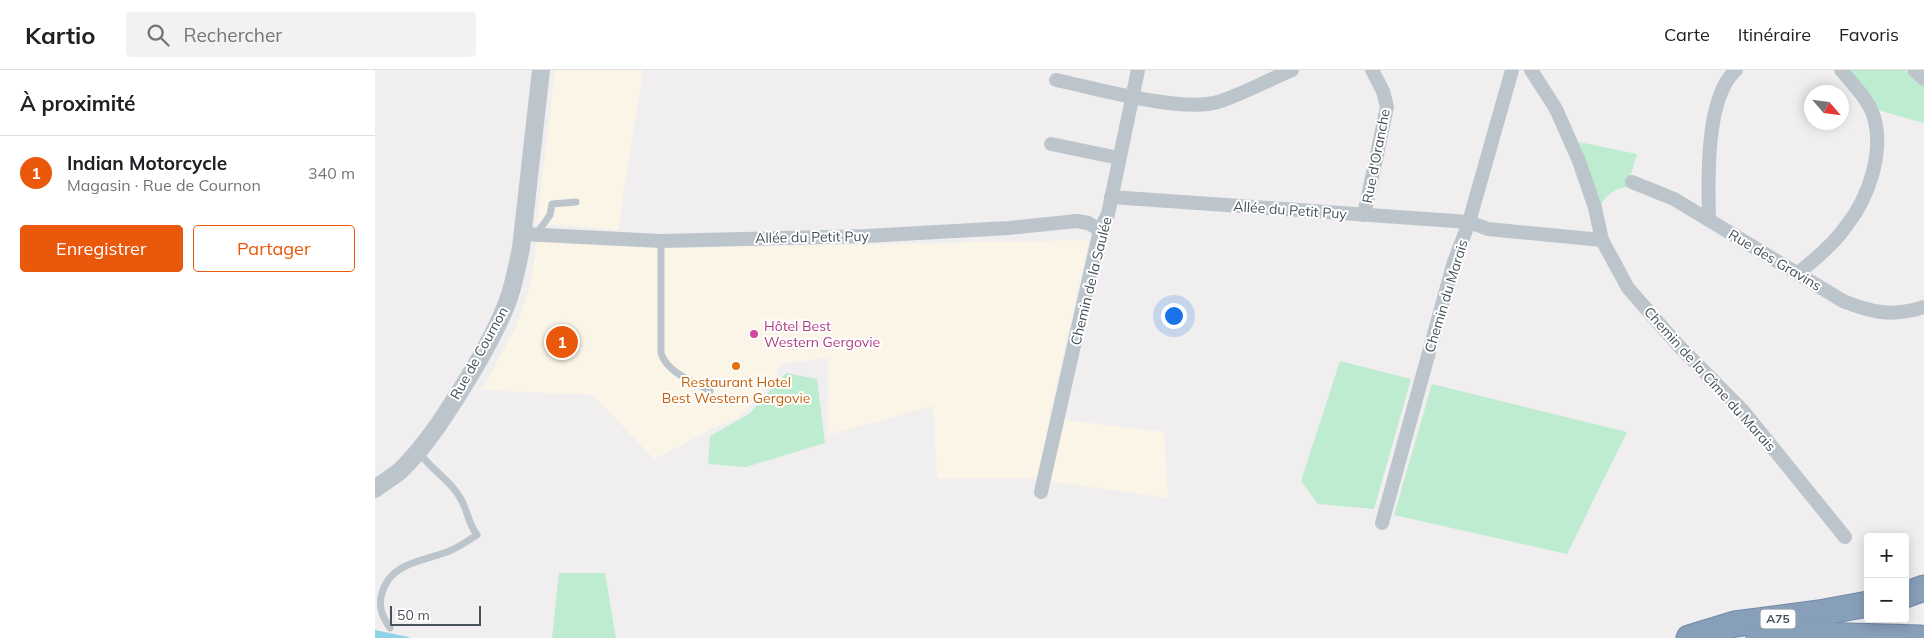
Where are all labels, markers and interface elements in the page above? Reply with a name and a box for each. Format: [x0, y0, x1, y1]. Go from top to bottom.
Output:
search box [126, 12, 476, 57]
text: Kartio [25, 20, 96, 50]
icon: search [144, 21, 172, 49]
text: Rechercher [184, 23, 282, 47]
text: Carte [1664, 23, 1710, 46]
text: Itinéraire [1738, 23, 1811, 46]
text: Favoris [1839, 23, 1899, 46]
north arrow [1804, 85, 1849, 130]
text: À proximité [20, 90, 136, 116]
street label: Rue d'Oranche [1358, 107, 1394, 205]
text: Indian Motorcycle [67, 151, 227, 175]
text: 1 [31, 163, 41, 183]
text: 340 m [308, 163, 355, 183]
text: Magasin · Rue de Cournon [67, 175, 261, 195]
street label: Allée du Petit Puy [1233, 197, 1348, 223]
street label: Chemin de la Saulée [1066, 215, 1116, 347]
button: Enregistrer [20, 225, 183, 272]
button: Partager [193, 225, 355, 272]
street label: Rue des Gravins [1725, 225, 1825, 295]
street label: Allée du Petit Puy [755, 227, 870, 247]
street label: Chemin du Marais [1420, 237, 1472, 355]
street label: Rue de Cournon [446, 303, 512, 403]
your location [1161, 303, 1187, 329]
street label: Chemin de la Cîme du Marais [1640, 303, 1780, 455]
place label: Hôtel Best Western Gergovie [764, 317, 880, 351]
pin: 1 [546, 323, 578, 361]
marker: Hôtel Best Western Gergovie [748, 328, 760, 340]
marker: Restaurant Hotel Best Western Gergovie [730, 360, 742, 372]
place label: Restaurant Hotel Best Western Gergovie [662, 373, 810, 407]
map controls [1864, 533, 1909, 623]
button: + [1864, 533, 1909, 578]
button: − [1864, 578, 1909, 623]
scale bar [390, 603, 481, 626]
text: 50 m [397, 606, 430, 624]
road number: A75 [1761, 610, 1795, 628]

